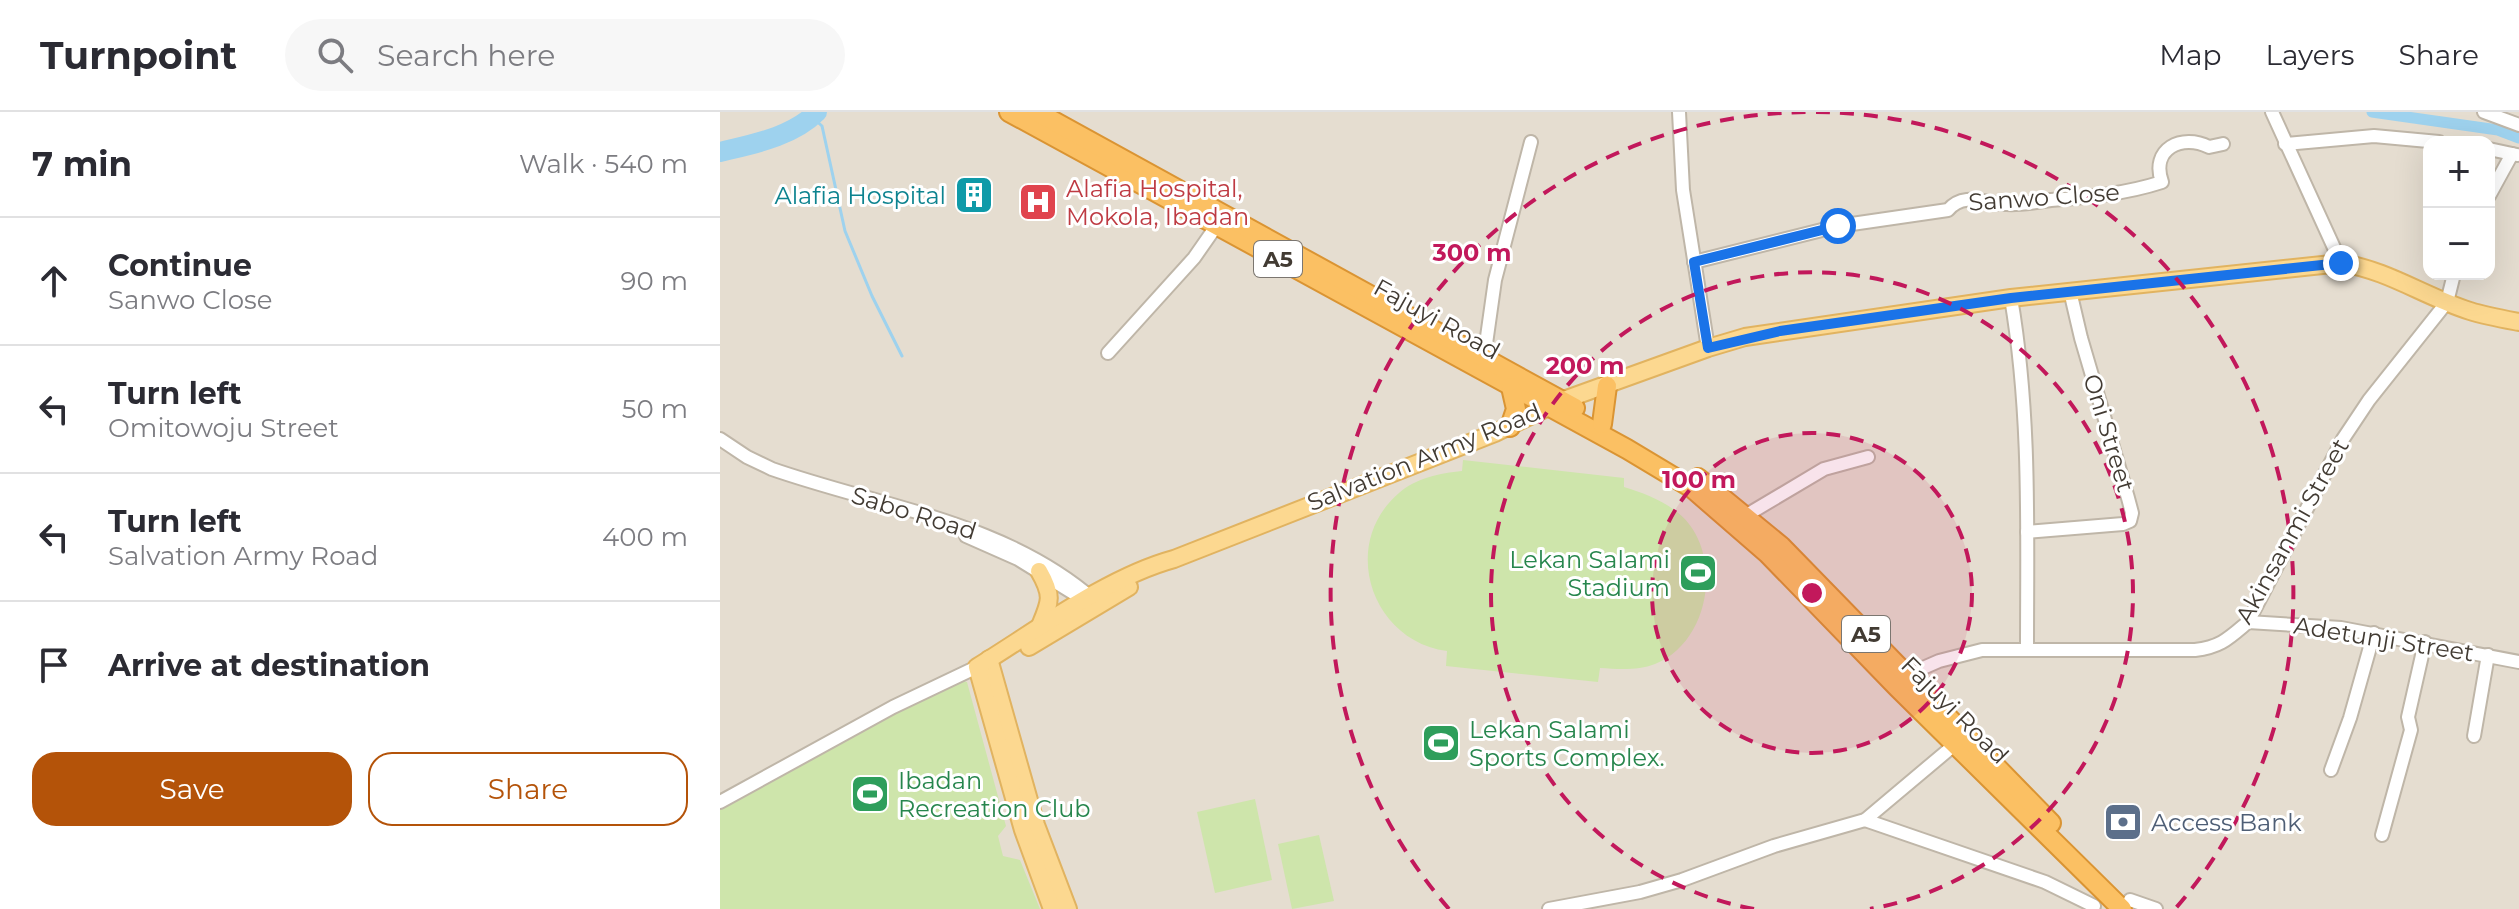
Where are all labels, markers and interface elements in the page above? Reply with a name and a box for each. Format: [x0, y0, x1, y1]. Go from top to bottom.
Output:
search box [285, 19, 845, 91]
text: Turnpoint [40, 32, 237, 79]
icon: search [313, 33, 357, 77]
text: Search here [377, 37, 555, 74]
text: Map [2159, 38, 2222, 72]
text: Layers [2266, 38, 2355, 72]
text: Share [2399, 38, 2479, 72]
map controls [2423, 136, 2495, 280]
button: + [2423, 136, 2495, 208]
text: 7 min [32, 143, 132, 185]
text: Walk · 540 m [519, 148, 688, 180]
building icon: Alafia Hospital [953, 174, 995, 216]
place label: Alafia Hospital, Mokola, Ibadan [1066, 174, 1249, 231]
street label: Sanwo Close [1967, 177, 2121, 217]
place label: Alafia Hospital [774, 181, 946, 210]
hospital icon: Alafia Hospital, Mokola, Ibadan [1017, 181, 1059, 223]
route start [1820, 208, 1856, 244]
button: − [2423, 208, 2495, 280]
text: 300 m [1432, 238, 1511, 267]
road number: A5 [1254, 241, 1302, 277]
route end [2323, 245, 2359, 281]
text: Continue [108, 247, 252, 284]
icon: ahead [32, 259, 76, 303]
text: 90 m [621, 265, 688, 297]
street label: Fajuyi Road [1369, 272, 1505, 366]
text: Sanwo Close [108, 284, 272, 316]
text: 200 m [1546, 351, 1624, 380]
street label: Oni Street [2077, 371, 2141, 496]
text: Turn left [108, 375, 241, 412]
icon: left [32, 387, 76, 431]
text: 50 m [622, 393, 688, 425]
street label: Salvation Army Road [1303, 397, 1545, 517]
text: Omitowoju Street [108, 412, 339, 444]
street label: Akinsanmi Street [2229, 433, 2355, 629]
text: 100 m [1662, 465, 1736, 494]
street label: Sabo Road [848, 480, 980, 546]
text: Turn left [108, 503, 241, 540]
icon: left [32, 515, 76, 559]
text: 400 m [602, 521, 688, 553]
text: Salvation Army Road [108, 540, 378, 572]
place label: Lekan Salami Stadium [1509, 545, 1670, 602]
sports icon: Lekan Salami Stadium [1677, 552, 1719, 594]
centre of rings [1798, 579, 1826, 607]
street label: Adetunji Street [2292, 610, 2476, 668]
road number: A5 [1842, 616, 1890, 652]
icon: arrive [32, 643, 76, 687]
text: Arrive at destination [108, 647, 430, 684]
street label: Fajuyi Road [1895, 650, 2015, 770]
place label: Lekan Salami Sports Complex. [1469, 715, 1665, 772]
sports icon: Lekan Salami Sports Complex. [1420, 722, 1462, 764]
button: Save [32, 752, 352, 826]
button: Share [368, 752, 688, 826]
place label: Ibadan Recreation Club [898, 766, 1091, 823]
sports icon: Ibadan Recreation Club [849, 773, 891, 815]
bank icon: Access Bank [2102, 801, 2144, 843]
place label: Access Bank [2151, 808, 2302, 837]

